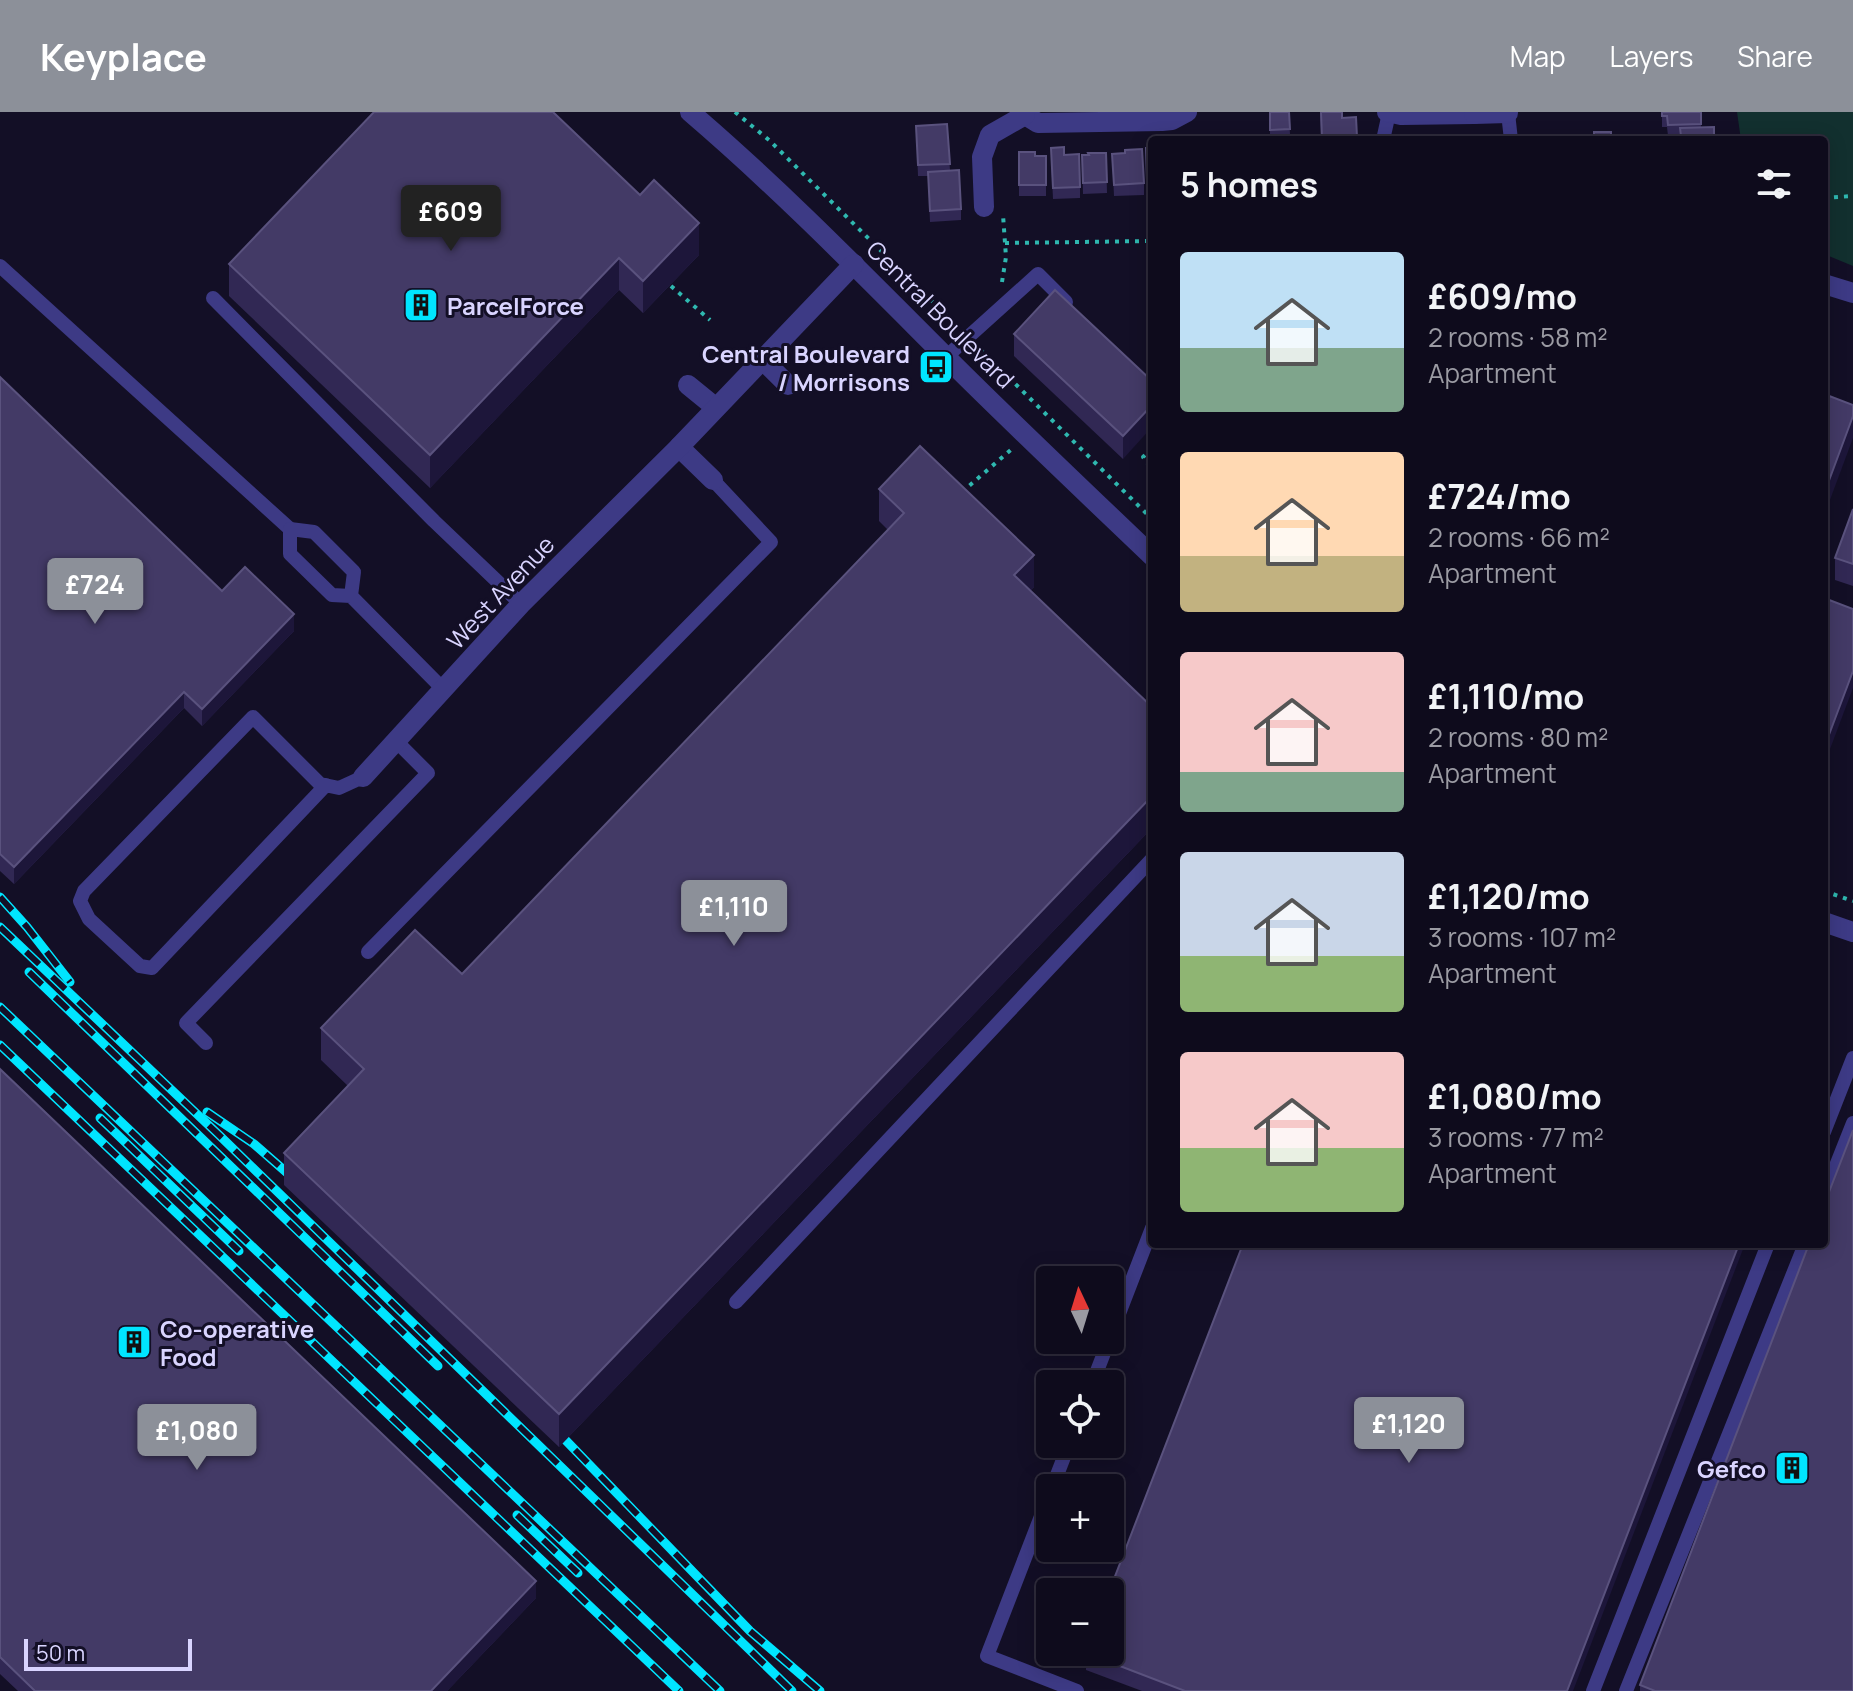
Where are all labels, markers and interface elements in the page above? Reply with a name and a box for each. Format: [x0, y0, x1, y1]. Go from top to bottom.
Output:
text: Keyplace [40, 30, 207, 82]
text: Map [1510, 37, 1566, 75]
text: Layers [1610, 37, 1693, 75]
text: Share [1737, 37, 1813, 75]
text: 5 homes [1180, 161, 1318, 207]
icon: filters [1752, 162, 1796, 206]
pin: £609 [404, 185, 498, 253]
text: £609 [419, 193, 483, 229]
street label: Central Boulevard [860, 233, 1022, 395]
text: £609/mo [1428, 273, 1577, 319]
icon: home [1244, 284, 1340, 380]
building icon: ParcelForce [402, 286, 440, 324]
place label: ParcelForce [447, 289, 584, 322]
text: 2 rooms · 58 m² [1428, 319, 1608, 355]
place label: Central Boulevard / Morrisons [702, 337, 910, 398]
bus stop icon: Central Boulevard / Morrisons [917, 348, 955, 386]
text: Apartment [1428, 355, 1557, 391]
text: £724/mo [1428, 473, 1571, 519]
icon: home [1244, 484, 1340, 580]
text: 2 rooms · 66 m² [1428, 519, 1610, 555]
street label: West Avenue [439, 528, 561, 656]
text: Apartment [1428, 555, 1557, 591]
pin: £724 [48, 558, 142, 626]
text: £724 [65, 566, 125, 602]
text: £1,110/mo [1428, 673, 1584, 719]
icon: home [1244, 684, 1340, 780]
text: 2 rooms · 80 m² [1428, 719, 1608, 755]
text: Apartment [1428, 755, 1557, 791]
text: £1,120/mo [1428, 873, 1590, 919]
pin: £1,110 [669, 880, 799, 948]
icon: home [1244, 884, 1340, 980]
text: £1,110 [699, 888, 769, 924]
text: 3 rooms · 107 m² [1428, 919, 1616, 955]
text: Apartment [1428, 955, 1557, 991]
text: £1,080/mo [1428, 1073, 1602, 1119]
icon: home [1244, 1084, 1340, 1180]
text: 3 rooms · 77 m² [1428, 1119, 1604, 1155]
text: Apartment [1428, 1155, 1557, 1191]
north arrow [1036, 1266, 1124, 1354]
map controls [1036, 1266, 1124, 1666]
place label: Co-operative Food [160, 1312, 314, 1373]
building icon: Co-operative Food [115, 1323, 153, 1361]
button: locate [1036, 1370, 1124, 1458]
pin: £1,120 [1344, 1397, 1474, 1465]
pin: £1,080 [132, 1404, 262, 1472]
text: £1,120 [1372, 1405, 1446, 1441]
text: £1,080 [155, 1412, 239, 1448]
building icon: Gefco [1773, 1449, 1811, 1487]
place label: Gefco [1697, 1452, 1766, 1485]
button: + [1036, 1474, 1124, 1562]
button: − [1036, 1578, 1124, 1666]
scale bar [24, 1635, 192, 1671]
text: 50 m [36, 1638, 85, 1668]

